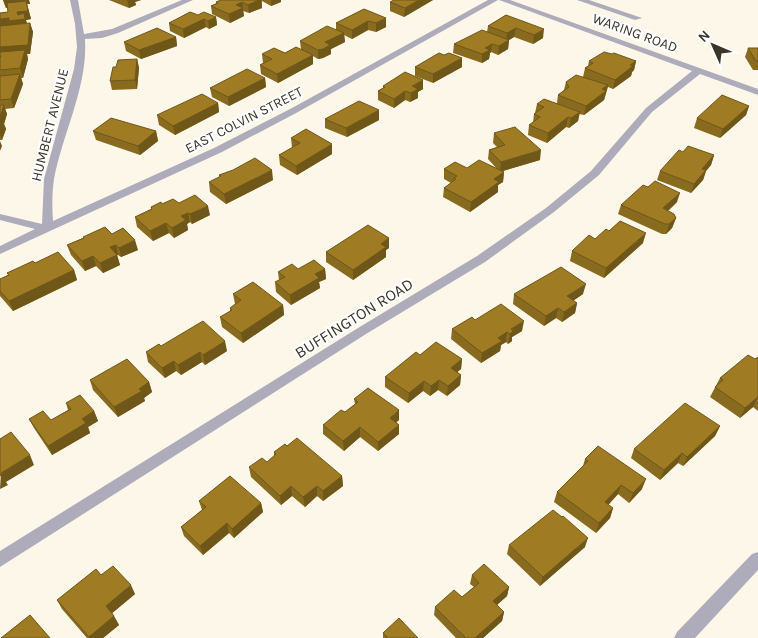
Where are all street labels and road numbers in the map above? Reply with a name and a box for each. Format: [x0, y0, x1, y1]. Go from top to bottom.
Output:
street label: WARING ROAD [590, 10, 680, 56]
street label: HUMBERT AVENUE [28, 67, 72, 183]
street label: EAST COLVIN STREET [182, 83, 306, 157]
street label: BUFFINGTON ROAD [291, 274, 417, 362]

